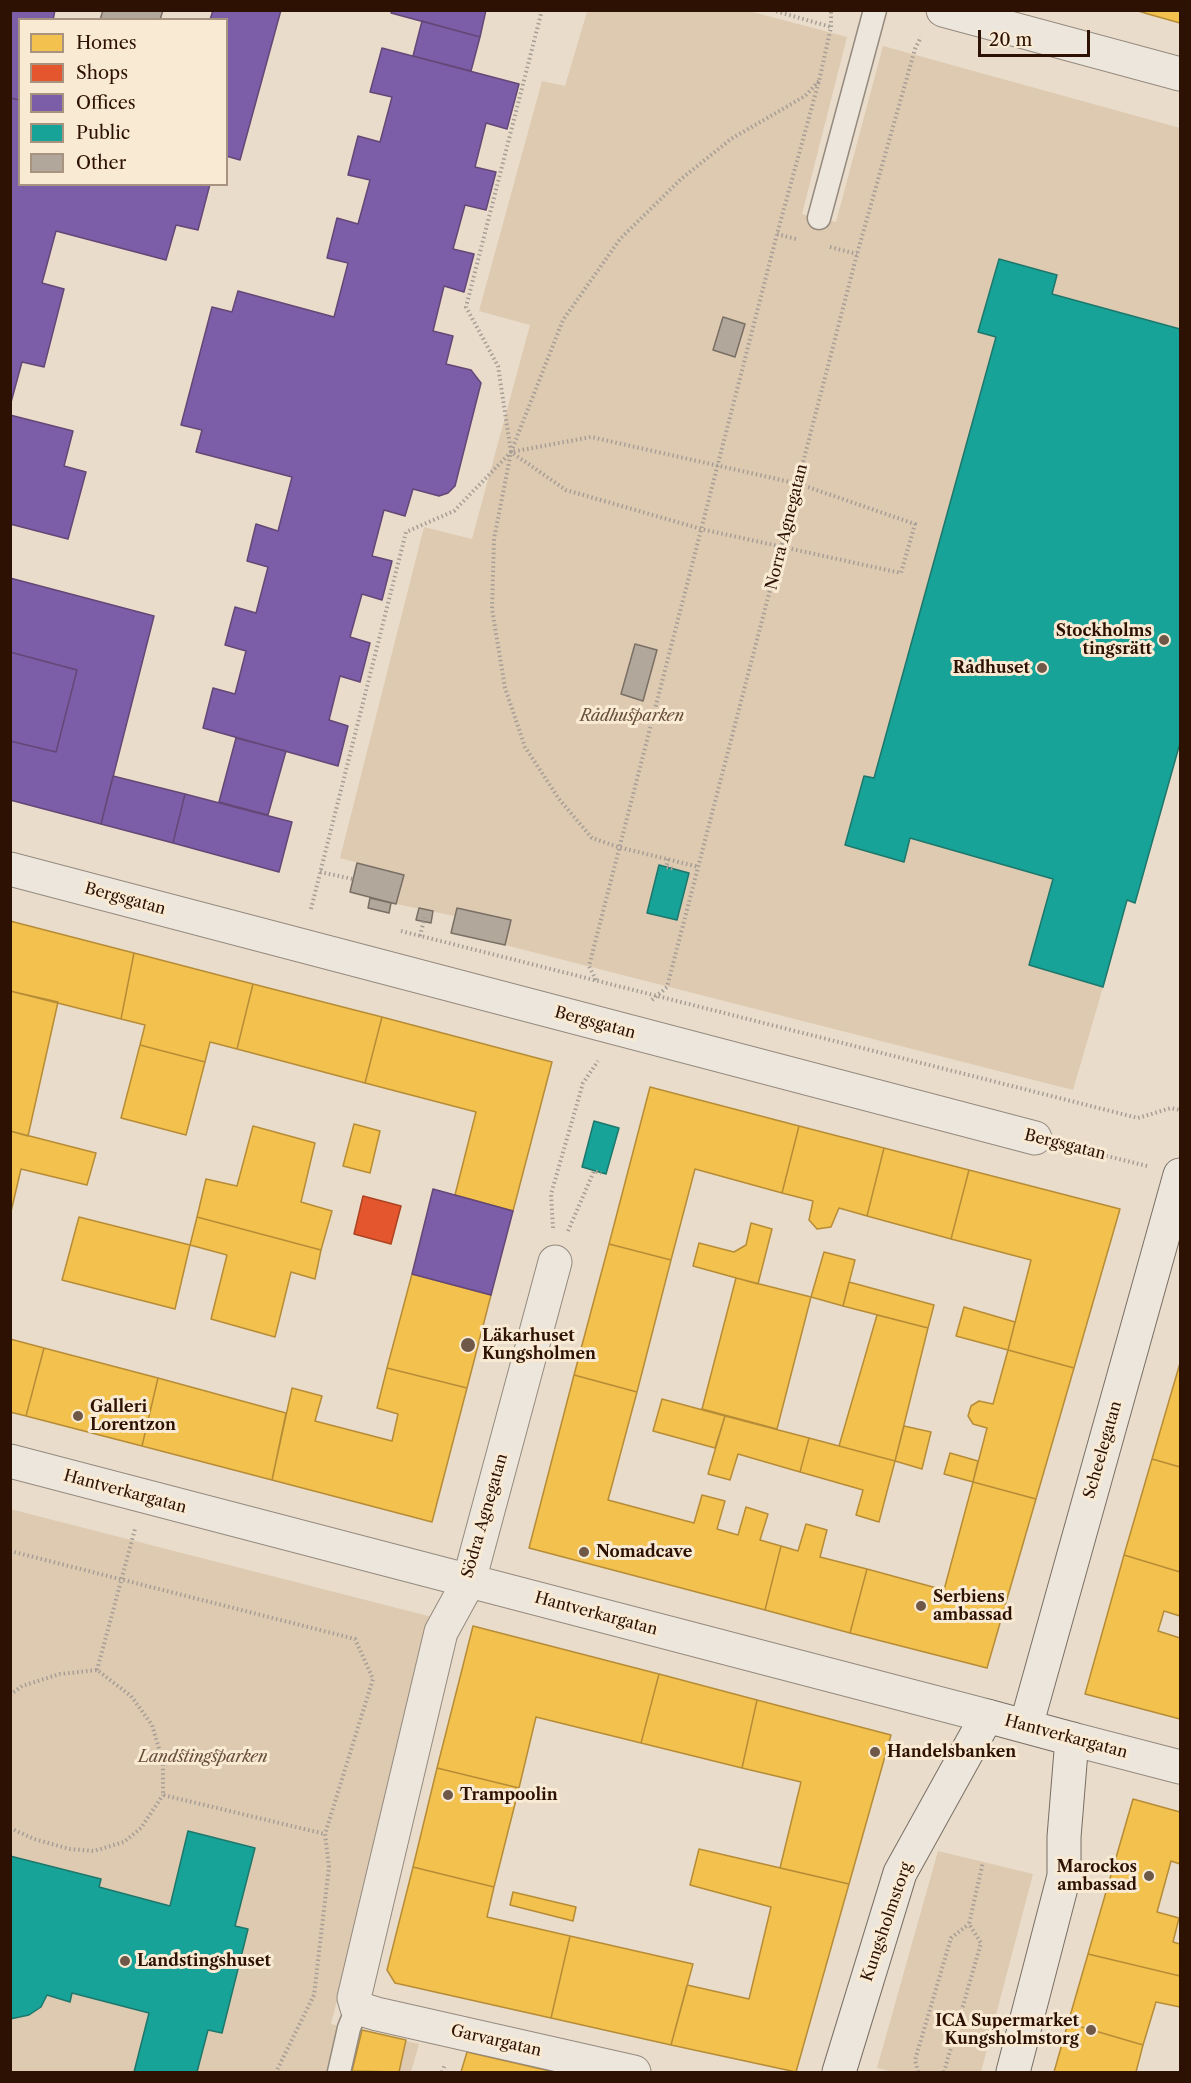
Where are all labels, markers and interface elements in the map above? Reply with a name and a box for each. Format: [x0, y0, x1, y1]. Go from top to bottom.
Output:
legend [18, 18, 228, 186]
scale bar [981, 18, 1094, 56]
text: 20 m [989, 29, 1032, 51]
text: Homes [76, 32, 137, 54]
text: Shops [76, 62, 128, 84]
text: Offices [76, 92, 136, 114]
text: Public [76, 122, 130, 144]
text: Other [76, 152, 126, 174]
street label: Norra Agnegatan [762, 462, 812, 592]
place label: Stockholms tingsrätt [1056, 621, 1152, 659]
marker: Stockholms tingsrätt [1157, 633, 1171, 647]
place label: Rådhuset [953, 658, 1030, 678]
marker: Rådhuset [1035, 661, 1049, 675]
park label: Rådhusparken [580, 706, 684, 726]
street label: Bergsgatan [82, 879, 168, 919]
street label: Bergsgatan [552, 1003, 638, 1043]
street label: Bergsgatan [1022, 1126, 1108, 1164]
place label: Läkarhuset Kungsholmen [482, 1326, 596, 1364]
marker: Läkarhuset Kungsholmen [459, 1336, 477, 1354]
place label: Galleri Lorentzon [90, 1397, 176, 1435]
street label: Scheelegatan [1080, 1399, 1126, 1501]
marker: Galleri Lorentzon [71, 1409, 85, 1423]
street label: Södra Agnegatan [458, 1452, 512, 1580]
street label: Hantverkargatan [61, 1466, 189, 1518]
place label: Nomadcave [596, 1542, 692, 1562]
marker: Nomadcave [577, 1545, 591, 1559]
place label: Serbiens ambassad [933, 1587, 1013, 1625]
street label: Hantverkargatan [532, 1588, 660, 1640]
marker: Serbiens ambassad [914, 1599, 928, 1613]
street label: Hantverkargatan [1002, 1711, 1130, 1763]
place label: Handelsbanken [887, 1742, 1016, 1762]
marker: Handelsbanken [868, 1745, 882, 1759]
park label: Landstingsparken [138, 1747, 268, 1767]
place label: Trampoolin [460, 1785, 558, 1805]
marker: Trampoolin [441, 1788, 455, 1802]
place label: Marockos ambassad [1057, 1857, 1137, 1895]
street label: Kungsholmstorg [858, 1860, 916, 1984]
marker: Marockos ambassad [1142, 1869, 1156, 1883]
place label: Landstingshuset [137, 1951, 271, 1971]
marker: Landstingshuset [118, 1954, 132, 1968]
place label: ICA Supermarket Kungsholmstorg [935, 2011, 1079, 2049]
street label: Garvargatan [449, 2021, 543, 2061]
marker: ICA Supermarket Kungsholmstorg [1084, 2023, 1098, 2037]

